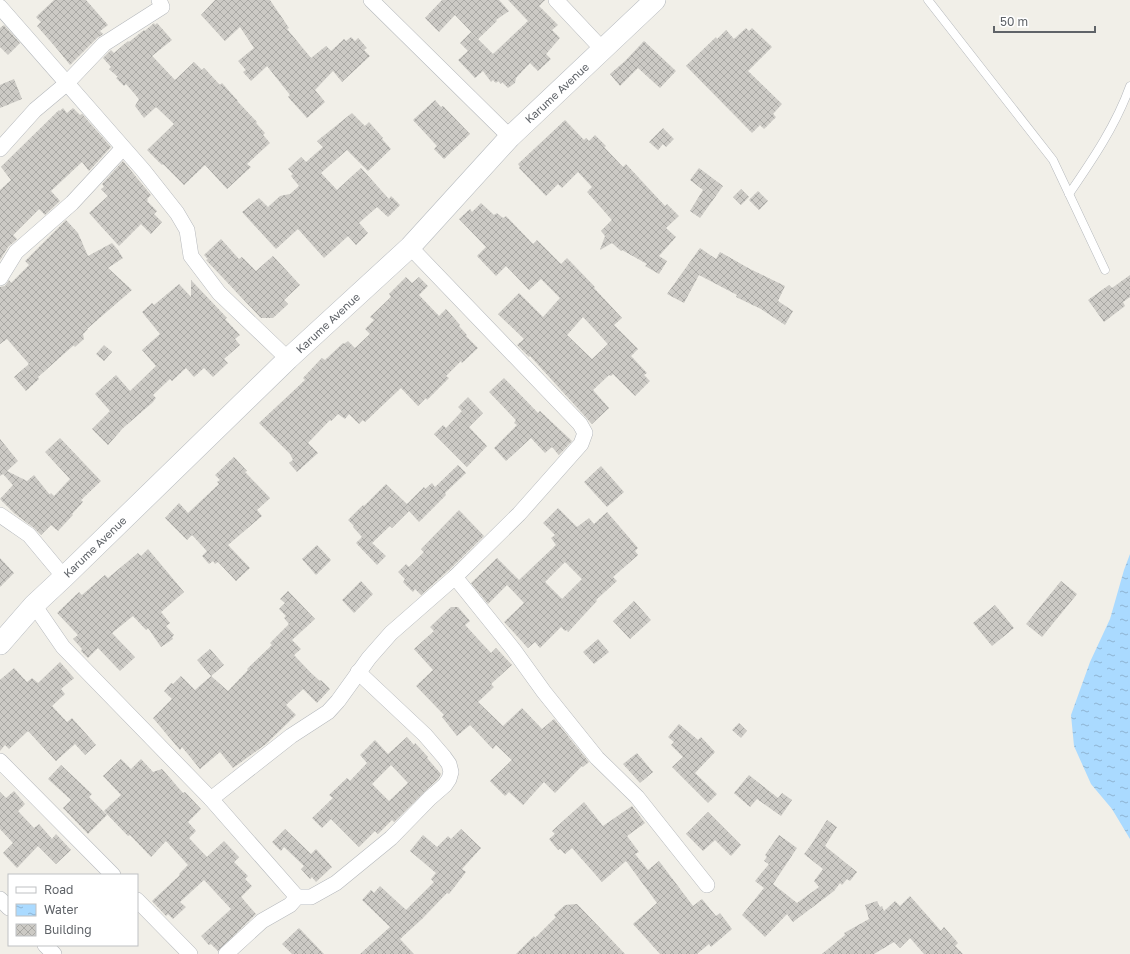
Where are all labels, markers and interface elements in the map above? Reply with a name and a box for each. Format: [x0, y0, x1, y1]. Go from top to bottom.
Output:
scale bar [994, 8, 1095, 34]
text: 50 m [1000, 14, 1028, 29]
street label: Karume Avenue [522, 60, 591, 125]
street label: Karume Avenue [293, 290, 362, 355]
street label: Karume Avenue [61, 513, 129, 580]
legend [8, 874, 138, 946]
text: Road [44, 882, 73, 897]
text: Water [44, 902, 78, 917]
text: Building [44, 922, 92, 937]

